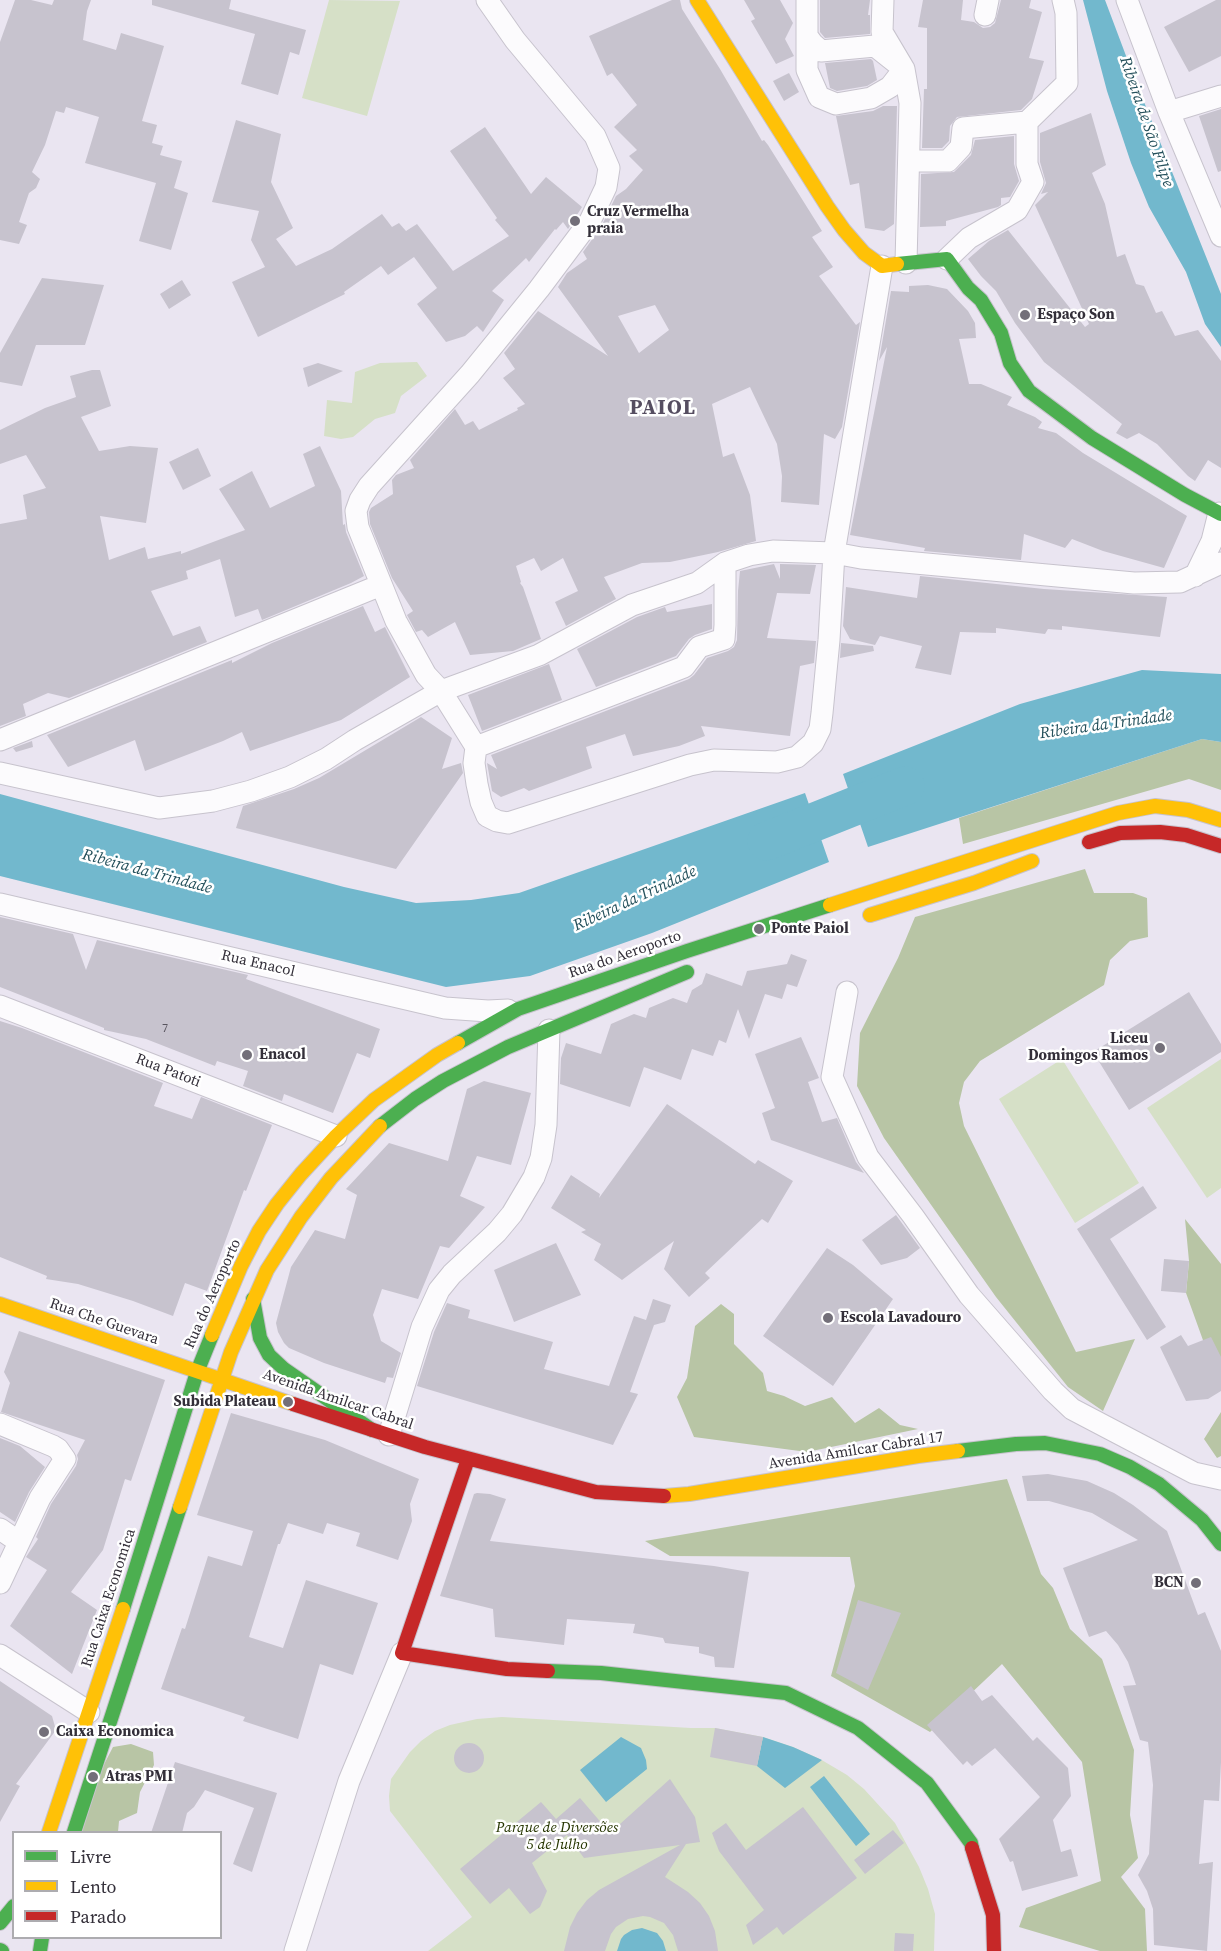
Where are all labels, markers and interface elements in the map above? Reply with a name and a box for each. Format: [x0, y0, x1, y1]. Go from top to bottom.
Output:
water label: Ribeira de São Filipe [1115, 54, 1177, 190]
place label: Cruz Vermelha praia [587, 203, 689, 238]
marker: Cruz Vermelha praia [568, 214, 582, 228]
place label: Espaço Son [1037, 306, 1115, 324]
marker: Espaço Son [1018, 308, 1032, 322]
district label: PAIOL [629, 396, 697, 422]
water label: Ribeira da Trindade [1039, 706, 1173, 744]
water label: Ribeira da Trindade [80, 845, 214, 899]
water label: Ribeira da Trindade [571, 862, 699, 936]
place label: Ponte Paiol [771, 920, 849, 938]
marker: Ponte Paiol [752, 922, 766, 936]
street label: Rua do Aeroporto [566, 927, 684, 983]
street label: Rua Enacol [219, 947, 297, 981]
house number: 7 [162, 1022, 168, 1036]
place label: Liceu Domingos Ramos [1028, 1030, 1148, 1065]
marker: Liceu Domingos Ramos [1153, 1041, 1167, 1055]
place label: Enacol [259, 1046, 306, 1064]
marker: Enacol [240, 1048, 254, 1062]
street label: Rua Patoti [133, 1050, 203, 1092]
street label: Rua do Aeroporto [181, 1236, 245, 1352]
street label: Rua Che Guevara [47, 1295, 161, 1349]
place label: Escola Lavadouro [840, 1309, 961, 1327]
marker: Escola Lavadouro [821, 1311, 835, 1325]
street label: Avenida Amilcar Cabral [260, 1366, 416, 1434]
place label: Subida Plateau [173, 1393, 276, 1411]
marker: Subida Plateau [281, 1395, 295, 1409]
street label: Avenida Amilcar Cabral 17 [767, 1428, 945, 1474]
street label: Rua Caixa Economica [78, 1526, 140, 1670]
place label: BCN [1154, 1574, 1184, 1592]
marker: BCN [1189, 1576, 1203, 1590]
place label: Caixa Economica [56, 1723, 174, 1741]
marker: Caixa Economica [37, 1725, 51, 1739]
place label: Atras PMI [105, 1768, 173, 1786]
marker: Atras PMI [86, 1770, 100, 1784]
park label: Parque de Diversões 5 de Julho [496, 1819, 618, 1854]
legend [12, 1831, 222, 1939]
text: Livre [70, 1844, 112, 1869]
text: Lento [70, 1874, 116, 1899]
text: Parado [70, 1904, 126, 1929]

